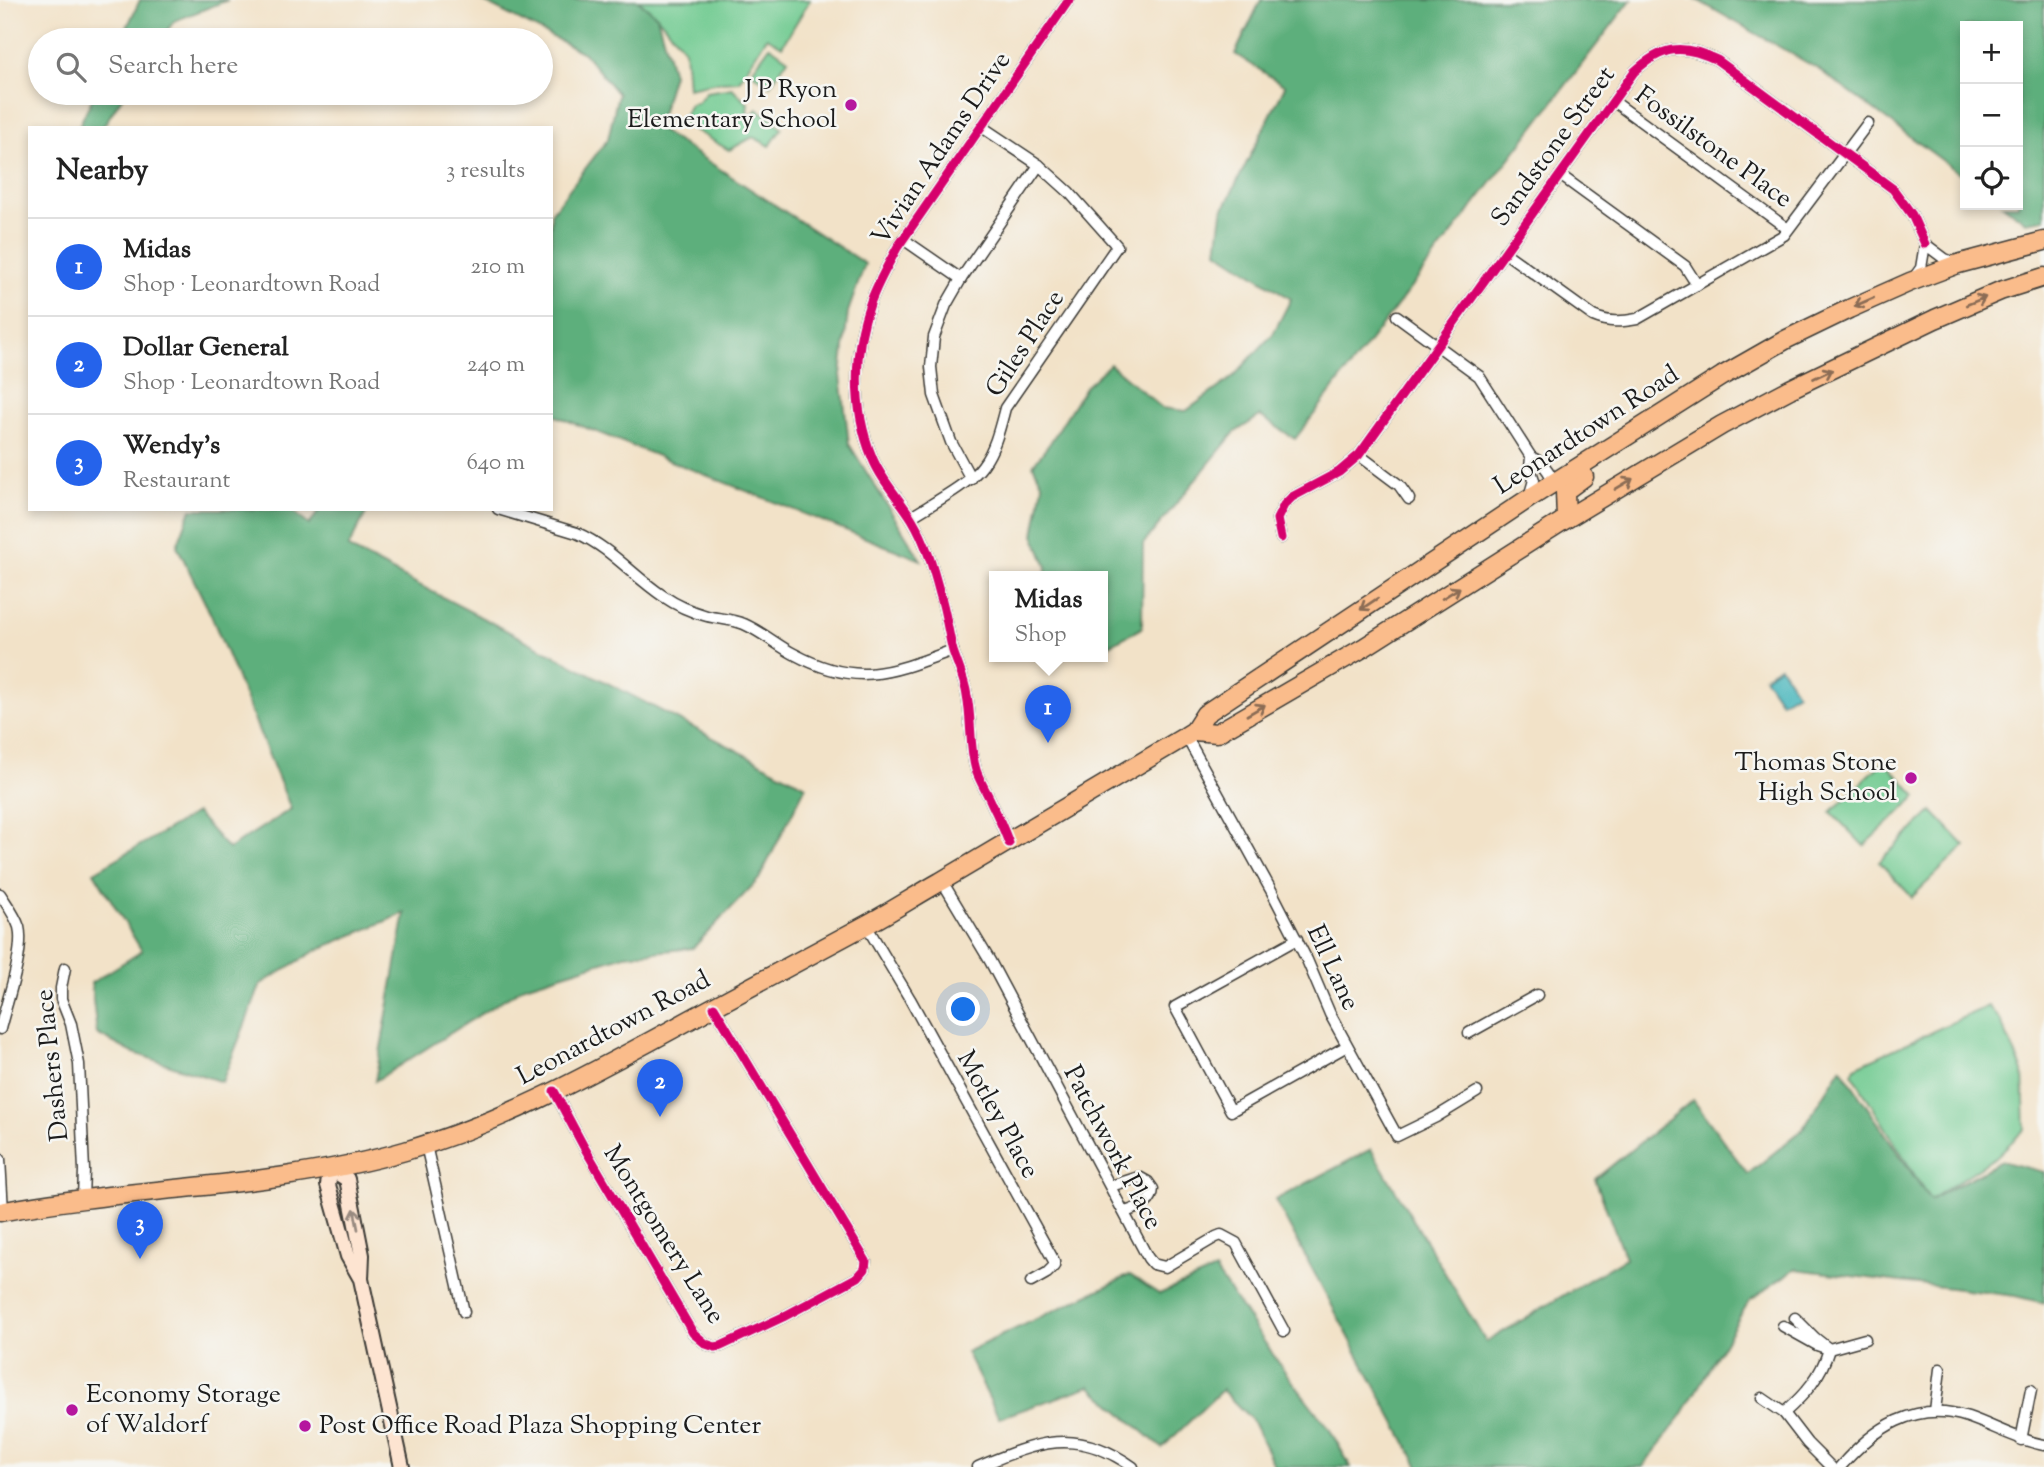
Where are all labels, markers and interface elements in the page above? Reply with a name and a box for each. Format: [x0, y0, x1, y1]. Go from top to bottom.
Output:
map controls [1960, 21, 2023, 210]
button: + [1960, 21, 2023, 84]
search box [28, 28, 553, 105]
street label: Vivian Adams Drive [863, 45, 1021, 253]
icon: search [52, 48, 90, 86]
text: Search here [108, 48, 238, 85]
street label: Sandstone Street [1483, 59, 1625, 235]
place label: J P Ryon Elementary School [627, 72, 837, 139]
street label: Fossilstone Place [1627, 78, 1799, 218]
button: − [1960, 84, 2023, 147]
marker: J P Ryon Elementary School [843, 97, 859, 113]
button: locate [1960, 147, 2023, 210]
text: Nearby [56, 150, 148, 193]
text: 3 results [446, 155, 525, 188]
text: Midas [123, 232, 191, 269]
text: 1 [75, 251, 83, 284]
text: 210 m [471, 251, 525, 284]
text: Shop · Leonardtown Road [123, 269, 380, 302]
street label: Giles Place [978, 283, 1074, 405]
one-way arrow [1965, 294, 1986, 307]
one-way arrow [1854, 296, 1875, 309]
text: Dollar General [123, 330, 289, 367]
text: 2 [74, 349, 84, 382]
text: 240 m [467, 349, 525, 382]
street label: Leonardtown Road [1487, 357, 1687, 505]
one-way arrow [1812, 366, 1833, 380]
text: Shop · Leonardtown Road [123, 367, 380, 400]
text: Wendy's [123, 428, 220, 465]
text: 3 [74, 447, 84, 480]
text: 640 m [467, 447, 525, 480]
text: Restaurant [123, 465, 230, 498]
one-way arrow [1614, 477, 1634, 491]
popup [989, 571, 1108, 662]
text: Midas [1014, 582, 1083, 619]
one-way arrow [1441, 586, 1461, 600]
one-way arrow [1360, 597, 1379, 612]
text: Shop [1014, 619, 1067, 652]
pin: 1 [1025, 685, 1071, 743]
one-way arrow [1246, 703, 1266, 717]
place label: Thomas Stone High School [1734, 745, 1897, 812]
marker: Thomas Stone High School [1903, 770, 1919, 786]
street label: Ell Lane [1296, 919, 1368, 1017]
street label: Leonardtown Road [511, 962, 718, 1096]
street label: Dashers Place [27, 987, 79, 1143]
your location [946, 992, 980, 1026]
street label: Motley Place [947, 1044, 1047, 1186]
pin: 2 [637, 1059, 683, 1117]
street label: Patchwork Place [1053, 1059, 1171, 1237]
street label: Montgomery Lane [593, 1138, 733, 1332]
pin: 3 [117, 1201, 163, 1259]
one-way arrow [349, 1208, 362, 1231]
place label: Economy Storage of Waldorf [86, 1377, 281, 1444]
marker: Economy Storage of Waldorf [64, 1402, 80, 1418]
place label: Post Office Road Plaza Shopping Center [319, 1408, 761, 1445]
marker: Post Office Road Plaza Shopping Center [297, 1418, 313, 1434]

